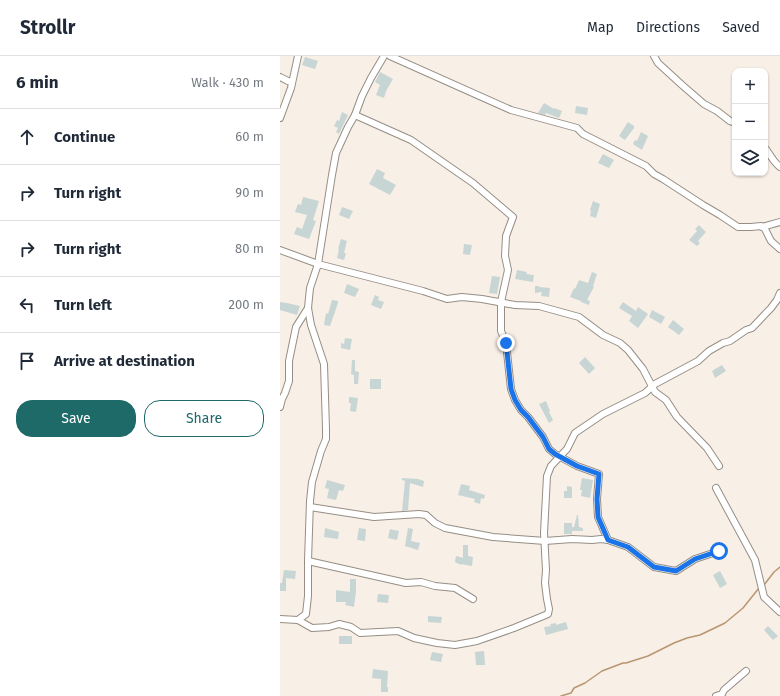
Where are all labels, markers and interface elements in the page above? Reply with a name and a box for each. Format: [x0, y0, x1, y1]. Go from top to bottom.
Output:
text: Strollr [20, 16, 75, 39]
text: Map [587, 19, 614, 36]
text: Directions [636, 19, 700, 36]
text: Saved [722, 19, 760, 36]
map controls [732, 68, 768, 176]
button: + [732, 68, 768, 104]
text: 6 min [16, 72, 59, 93]
text: Walk · 430 m [191, 75, 264, 90]
button: − [732, 104, 768, 140]
icon: ahead [16, 126, 38, 148]
text: Continue [54, 128, 115, 146]
text: 60 m [235, 129, 264, 144]
button: layers [732, 140, 768, 176]
icon: right [16, 182, 38, 204]
text: Turn right [54, 184, 121, 202]
text: 90 m [235, 185, 264, 200]
icon: right [16, 238, 38, 260]
text: Turn right [54, 240, 121, 258]
text: 80 m [235, 241, 264, 256]
icon: left [16, 294, 38, 316]
text: Turn left [54, 296, 112, 314]
text: 200 m [228, 297, 264, 312]
route end [497, 334, 515, 352]
icon: arrive [16, 350, 38, 372]
text: Arrive at destination [54, 352, 195, 370]
button: Save [16, 400, 136, 437]
button: Share [144, 400, 264, 437]
route start [710, 542, 728, 560]

